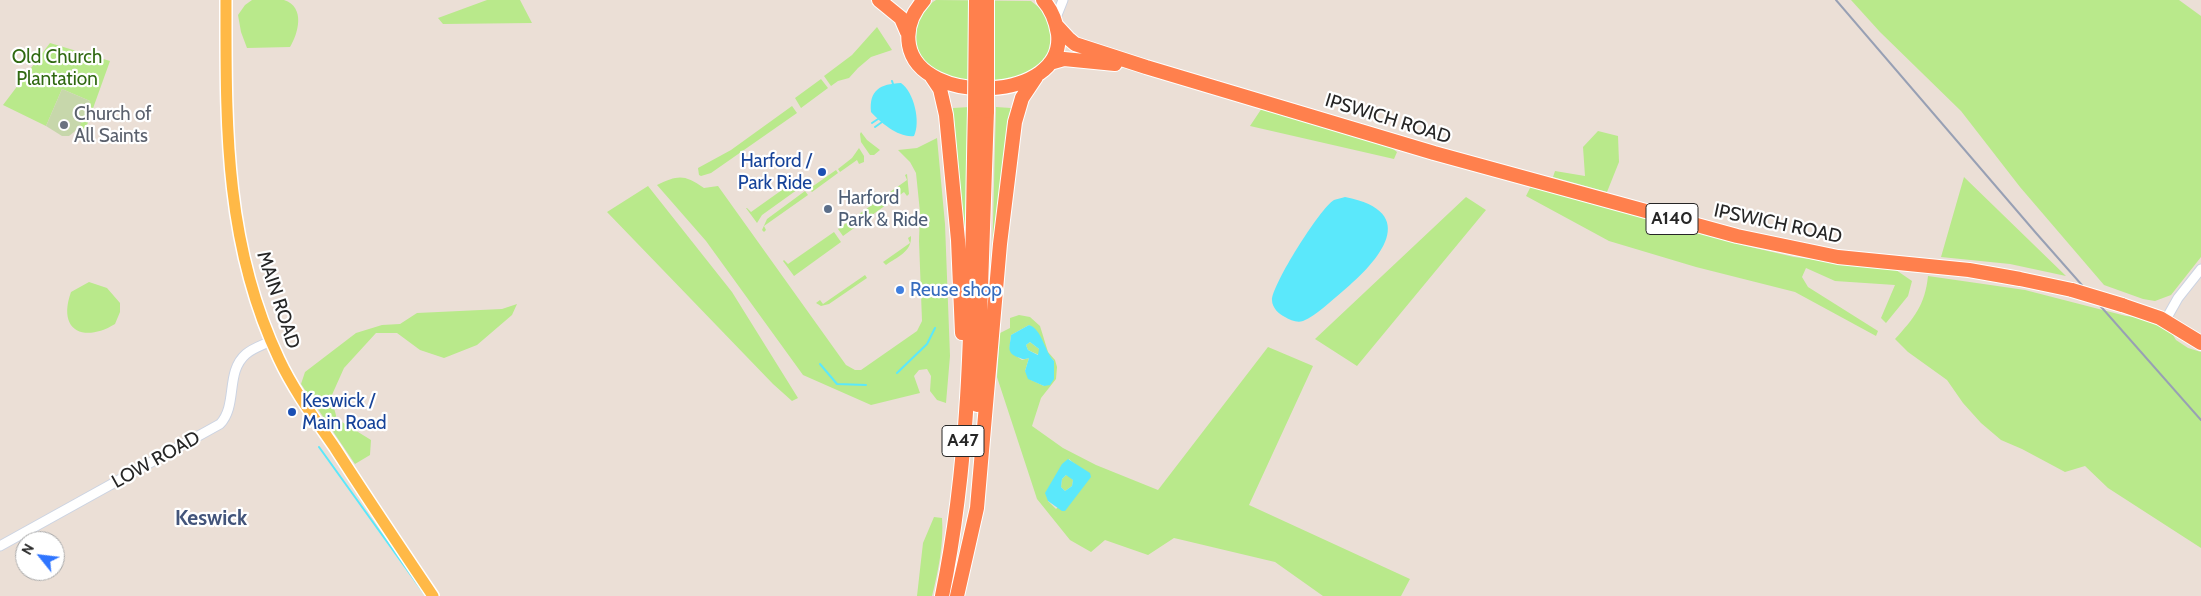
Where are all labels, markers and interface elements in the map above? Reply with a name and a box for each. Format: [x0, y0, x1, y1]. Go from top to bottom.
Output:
park label: Old Church Plantation [12, 46, 102, 90]
street label: IPSWICH ROAD [1322, 89, 1454, 149]
place label: Church of All Saints [74, 103, 152, 147]
marker: Church of All Saints [58, 119, 70, 131]
place label: Harford / Park Ride [738, 150, 812, 194]
marker: Harford / Park Ride [816, 166, 828, 178]
place label: Harford Park & Ride [838, 187, 928, 231]
street label: IPSWICH ROAD [1712, 199, 1844, 249]
marker: Harford Park & Ride [822, 203, 834, 215]
road number: A140 [1646, 203, 1698, 234]
street label: MAIN ROAD [252, 248, 304, 352]
place label: Reuse shop [910, 279, 1002, 301]
marker: Reuse shop [894, 284, 906, 296]
place label: Keswick / Main Road [302, 390, 387, 434]
marker: Keswick / Main Road [286, 406, 298, 418]
street label: LOW ROAD [108, 426, 204, 494]
road number: A47 [942, 426, 984, 456]
district label: Keswick [175, 506, 247, 532]
north arrow [15, 531, 65, 581]
text: N [17, 541, 38, 558]

